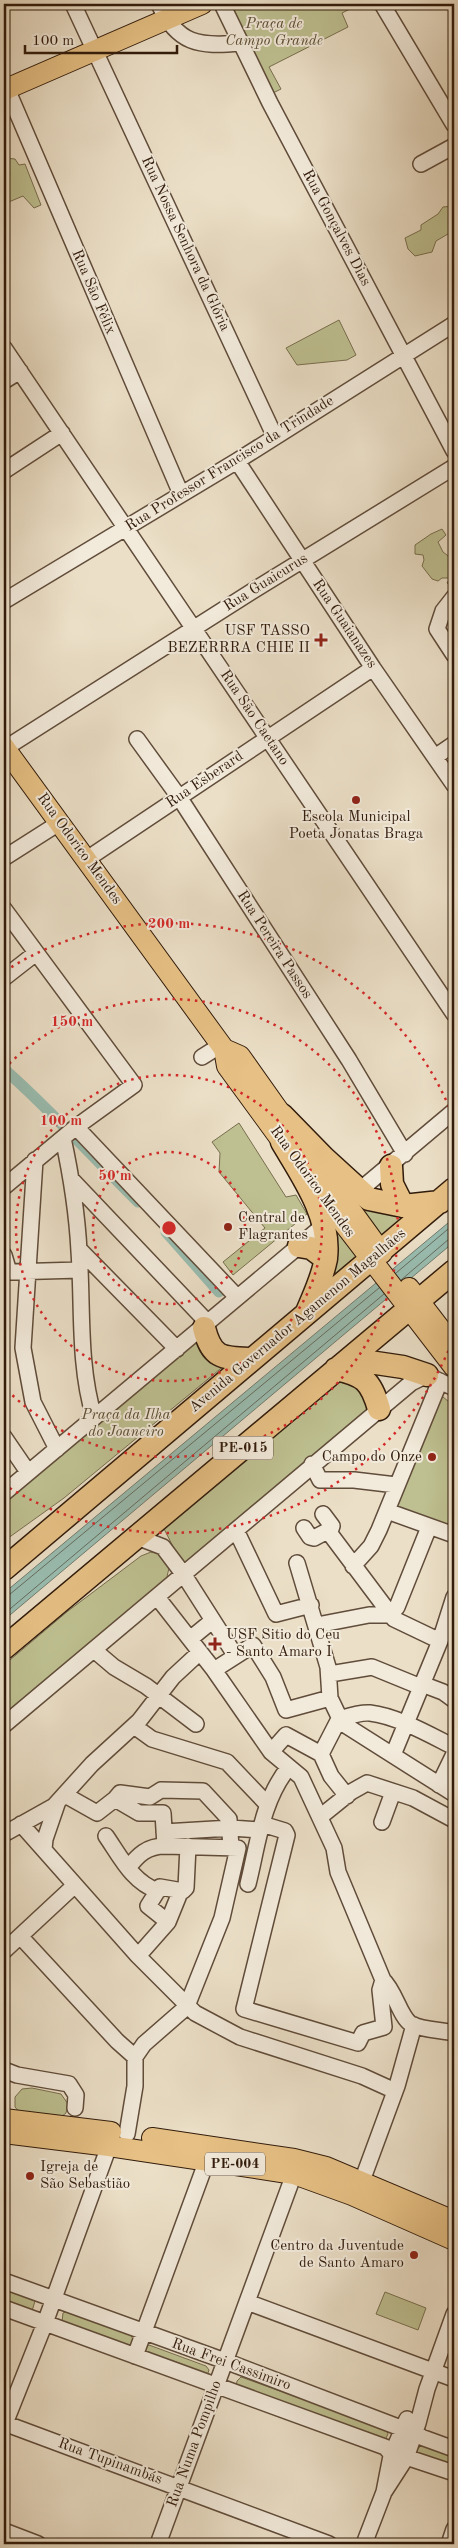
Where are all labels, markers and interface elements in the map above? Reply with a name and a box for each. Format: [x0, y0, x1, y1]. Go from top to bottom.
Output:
park label: Praça de Campo Grande [225, 17, 323, 49]
scale bar [25, 22, 178, 54]
text: 100 m [32, 34, 74, 49]
street label: Rua Nossa Senhora da Glória [138, 154, 232, 334]
street label: Rua Gonçalves Dias [299, 167, 373, 289]
street label: Rua São Félix [68, 247, 118, 337]
street label: Rua Professor Francisco da Trindade [123, 393, 337, 535]
street label: Rua Guaicurus [221, 551, 311, 615]
street label: Rua Guaianazes [309, 577, 379, 671]
place label: USF TASSO BEZERRRA CHIE II [167, 624, 310, 656]
marker: USF TASSO BEZERRRA CHIE II [314, 633, 328, 647]
street label: Rua São Caetano [217, 668, 291, 768]
street label: Rua Esberard [164, 749, 246, 811]
street label: Rua Odorico Mendes [34, 791, 124, 907]
marker: Escola Municipal Poeta Jonatas Braga [350, 794, 362, 806]
place label: Escola Municipal Poeta Jonatas Braga [289, 810, 424, 842]
street label: Rua Pereira Passos [234, 888, 314, 1002]
text: 200 m [148, 917, 190, 932]
text: 150 m [51, 1015, 93, 1030]
text: 100 m [40, 1114, 82, 1129]
street label: Rua Odorico Mendes [267, 1124, 357, 1240]
text: 50 m [98, 1169, 132, 1184]
place label: Central de Flagrantes [238, 1211, 308, 1243]
centre of rings [160, 1219, 178, 1237]
marker: Central de Flagrantes [222, 1221, 234, 1233]
street label: Avenida Governador Agamenon Magalhães [187, 1226, 409, 1416]
park label: Praça da Ilha do Joaneiro [80, 1408, 171, 1440]
road number: PE-015 [213, 1436, 273, 1460]
place label: Campo do Onze [322, 1450, 422, 1465]
marker: Campo do Onze [426, 1451, 438, 1463]
place label: USF Sitio do Ceu - Santo Amaro I [226, 1628, 340, 1660]
marker: USF Sitio do Ceu - Santo Amaro I [208, 1637, 222, 1651]
road number: PE-004 [205, 2152, 265, 2176]
place label: Igreja de São Sebastião [40, 2160, 130, 2192]
marker: Igreja de São Sebastião [24, 2170, 36, 2182]
place label: Centro da Juventude de Santo Amaro [270, 2239, 404, 2271]
marker: Centro da Juventude de Santo Amaro [408, 2249, 420, 2261]
street label: Rua Frei Cassimiro [169, 2336, 293, 2394]
street label: Rua Numa Pompilho [165, 2379, 225, 2509]
street label: Rua Tupinambás [56, 2436, 164, 2488]

